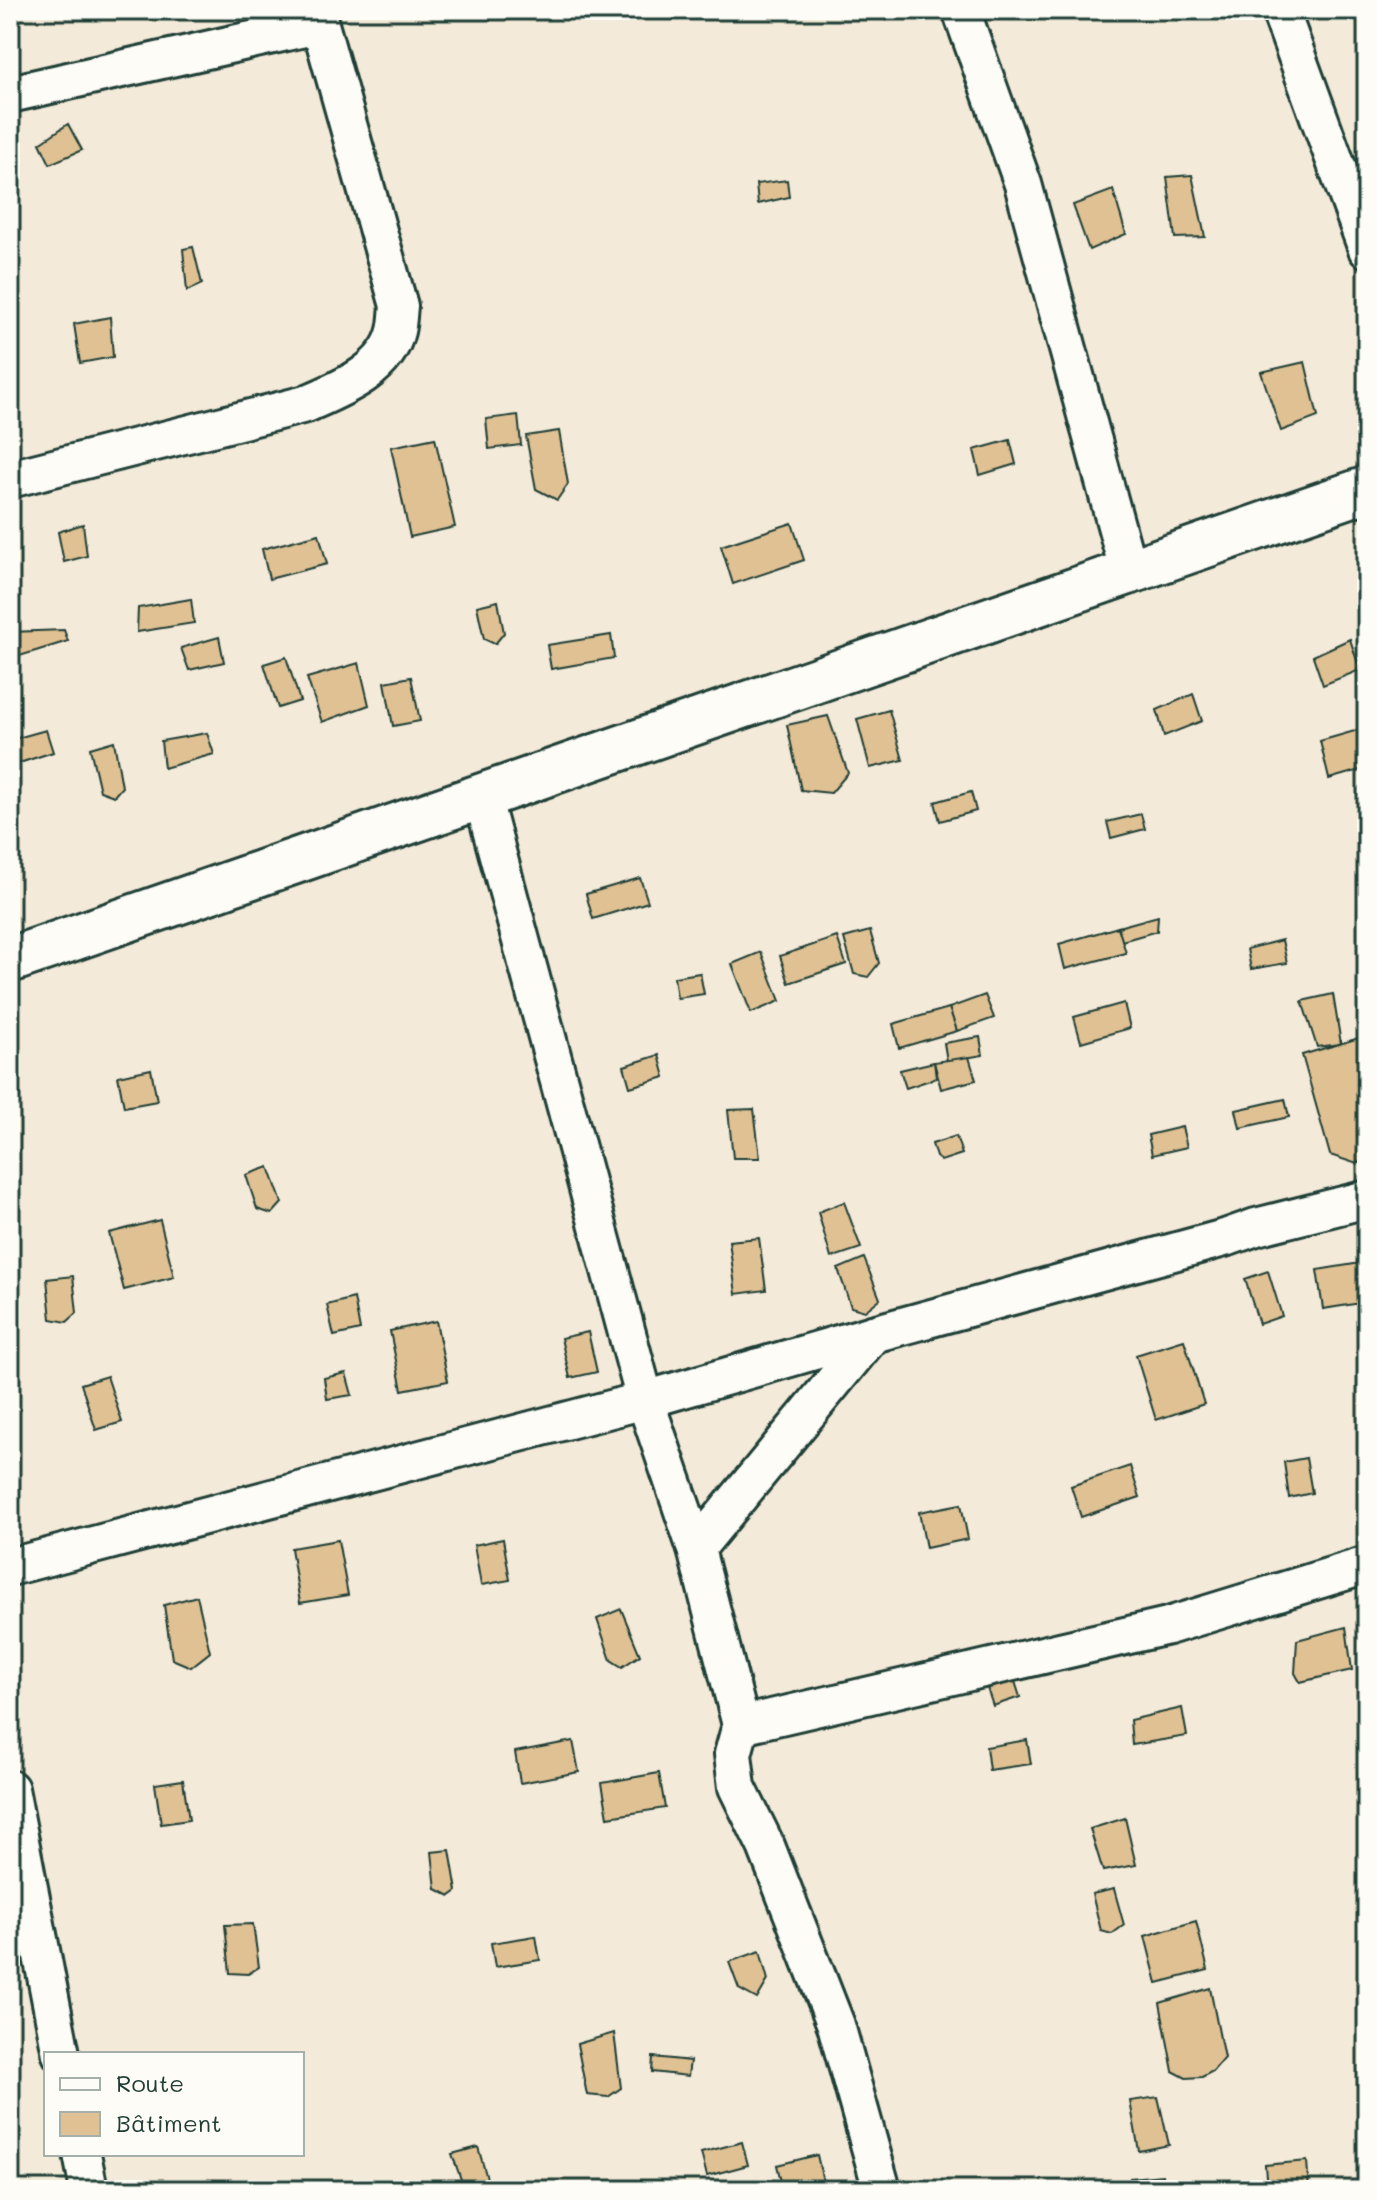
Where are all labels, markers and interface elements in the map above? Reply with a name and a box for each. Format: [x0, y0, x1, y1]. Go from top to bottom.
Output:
legend [44, 2052, 304, 2156]
text: Route [116, 2067, 184, 2098]
text: Bâtiment [116, 2107, 222, 2138]

